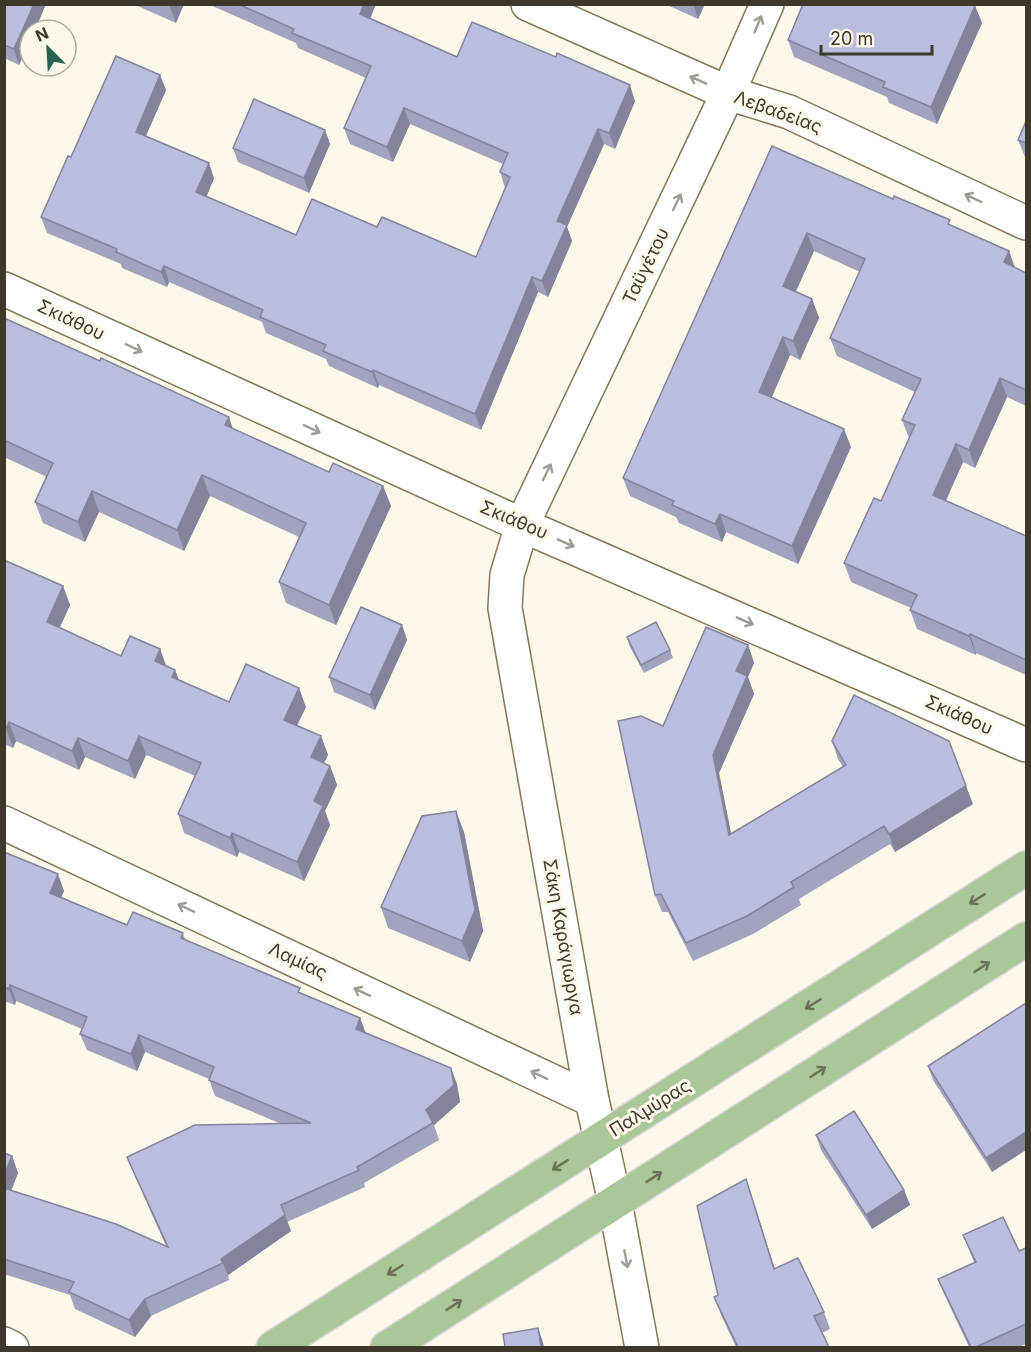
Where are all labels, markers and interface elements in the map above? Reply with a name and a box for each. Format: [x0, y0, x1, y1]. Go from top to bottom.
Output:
one-way arrow [753, 16, 764, 34]
north arrow [18, 18, 78, 78]
scale bar [821, 18, 932, 56]
text: N [32, 23, 52, 46]
text: 20 m [830, 28, 873, 49]
one-way arrow [690, 74, 708, 85]
street label: Λεβαδείας [731, 86, 825, 137]
one-way arrow [965, 192, 983, 203]
one-way arrow [671, 193, 683, 211]
street label: Ταϋγέτου [618, 224, 673, 307]
street label: Σκιάθου [34, 295, 108, 344]
one-way arrow [125, 343, 143, 355]
one-way arrow [302, 424, 320, 435]
one-way arrow [542, 464, 554, 482]
street label: Σκιάθου [477, 496, 551, 543]
one-way arrow [557, 538, 575, 549]
one-way arrow [735, 616, 753, 628]
street label: Σκιάθου [922, 690, 996, 739]
street label: Σάκη Καράγιωργα [539, 857, 588, 1017]
one-way arrow [969, 894, 986, 906]
one-way arrow [178, 902, 196, 914]
street label: Λαμίας [266, 938, 331, 983]
one-way arrow [973, 961, 990, 973]
one-way arrow [354, 985, 372, 997]
one-way arrow [805, 998, 822, 1010]
one-way arrow [809, 1066, 826, 1078]
one-way arrow [530, 1069, 548, 1081]
street label: Παλμύρας [605, 1074, 694, 1141]
one-way arrow [552, 1159, 568, 1171]
one-way arrow [645, 1171, 661, 1183]
one-way arrow [621, 1249, 632, 1269]
one-way arrow [387, 1264, 404, 1276]
one-way arrow [445, 1298, 462, 1310]

